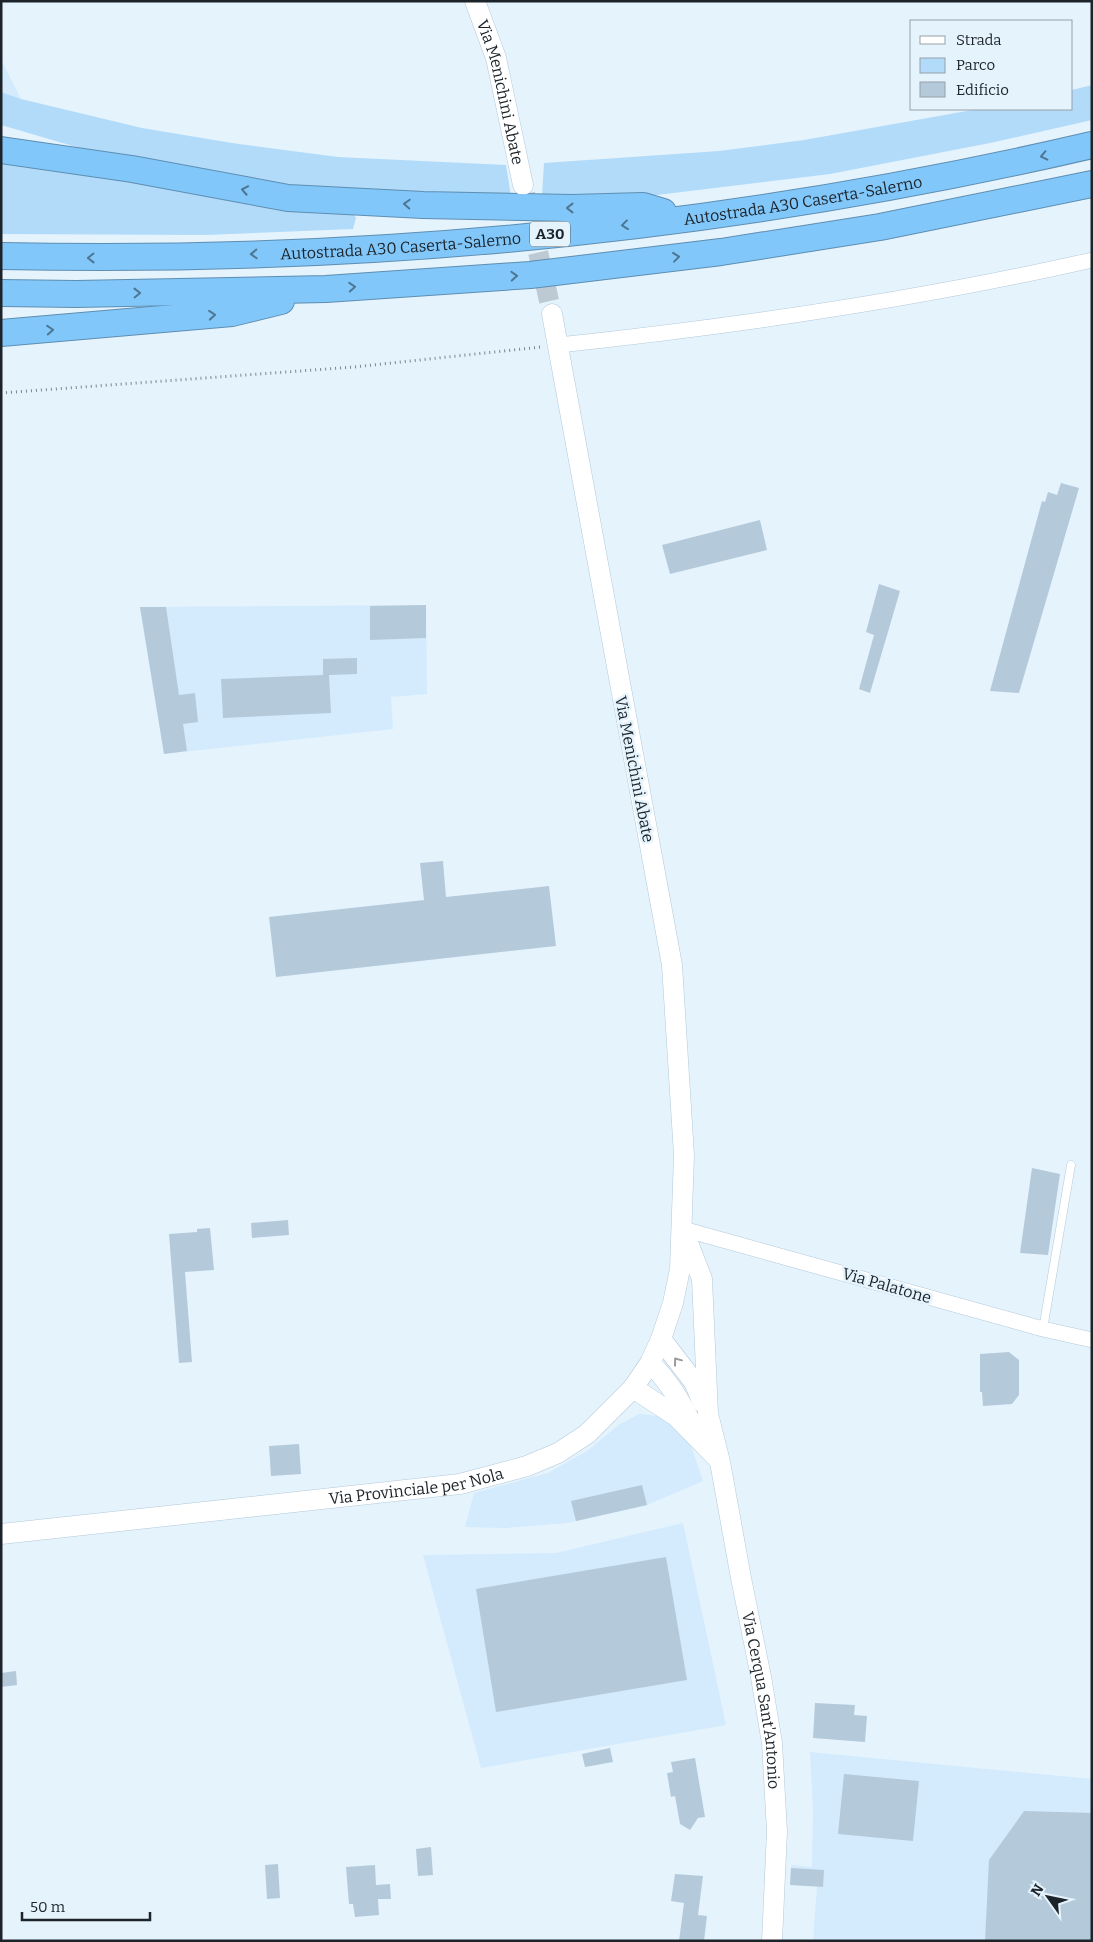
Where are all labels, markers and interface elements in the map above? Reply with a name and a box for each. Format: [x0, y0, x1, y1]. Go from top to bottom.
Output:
street label: Via Menichini Abate [473, 17, 527, 166]
legend [910, 20, 1073, 110]
text: Strada [956, 31, 1002, 49]
text: Parco [956, 56, 995, 74]
text: Edificio [956, 81, 1009, 99]
one-way arrow [1040, 150, 1049, 161]
street label: Autostrada A30 Caserta-Salerno [683, 172, 924, 229]
one-way arrow [241, 185, 250, 195]
one-way arrow [403, 199, 411, 210]
one-way arrow [565, 203, 573, 213]
one-way arrow [621, 220, 629, 231]
road number: A30 [530, 222, 570, 246]
street label: Autostrada A30 Caserta-Salerno [280, 228, 522, 264]
one-way arrow [250, 249, 258, 260]
one-way arrow [672, 252, 680, 263]
one-way arrow [87, 253, 95, 263]
one-way arrow [511, 271, 519, 281]
one-way arrow [349, 282, 357, 293]
one-way arrow [134, 288, 142, 298]
one-way arrow [208, 310, 216, 321]
one-way arrow [46, 324, 54, 335]
street label: Via Menichini Abate [611, 694, 658, 844]
street label: Via Palatone [840, 1264, 933, 1307]
one-way arrow [674, 1357, 683, 1366]
street label: Via Provinciale per Nola [328, 1464, 506, 1508]
street label: Via Cerqua Sant'Antonio [738, 1610, 784, 1790]
north arrow [1023, 1872, 1073, 1922]
text: N [1027, 1881, 1048, 1899]
scale bar [22, 1890, 150, 1922]
text: 50 m [30, 1898, 66, 1916]

